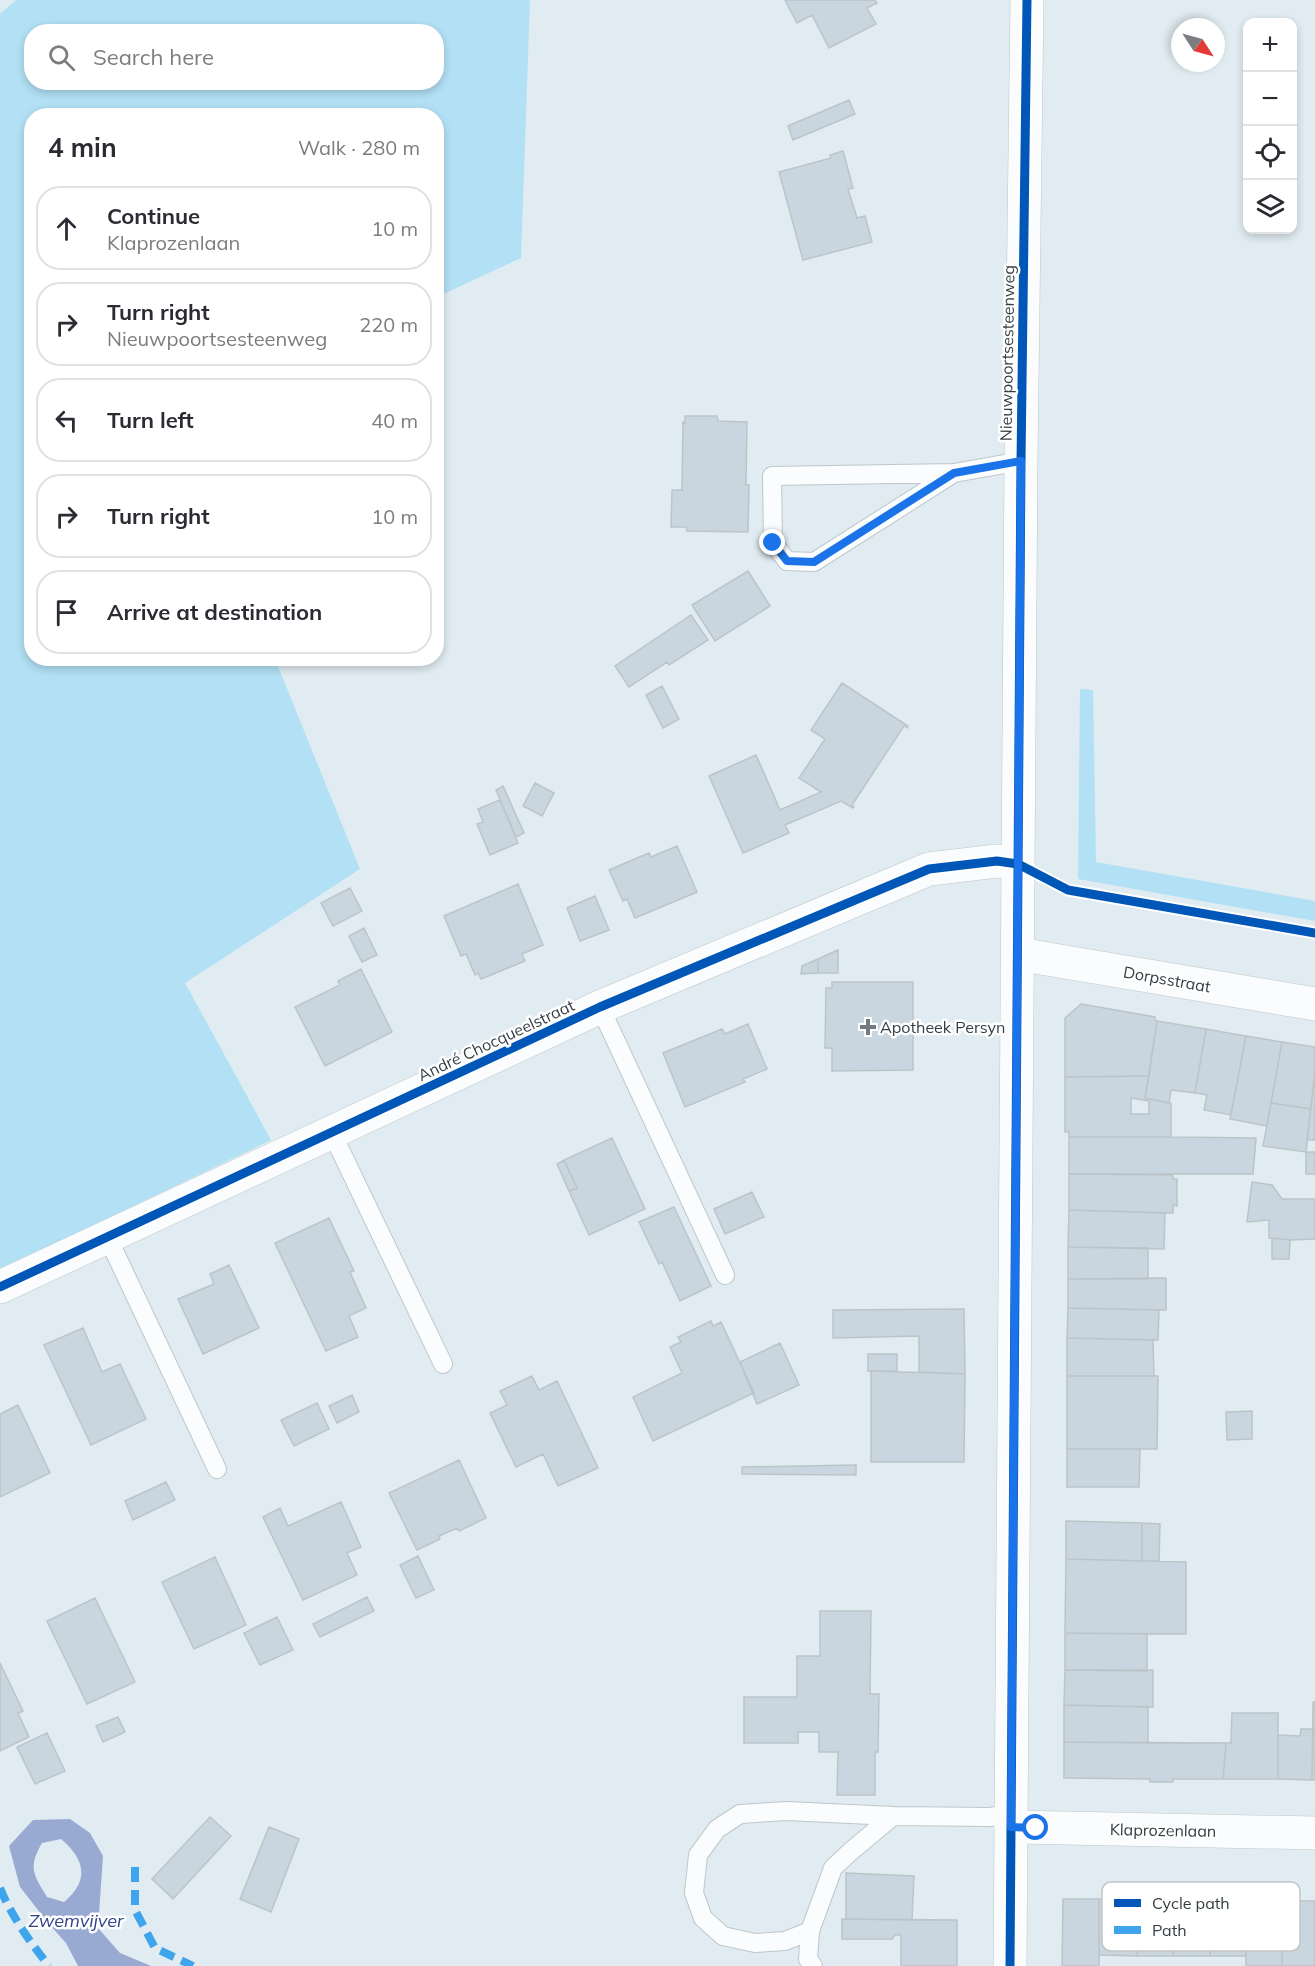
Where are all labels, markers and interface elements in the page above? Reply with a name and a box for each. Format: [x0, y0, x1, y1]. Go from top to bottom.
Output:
north arrow [1171, 18, 1225, 72]
map controls [1243, 18, 1297, 234]
button: + [1243, 18, 1297, 72]
search box [24, 24, 444, 90]
icon: search [45, 41, 78, 74]
text: Search here [93, 43, 214, 71]
button: − [1243, 72, 1297, 126]
button: locate [1243, 126, 1297, 180]
text: 4 min [48, 131, 117, 164]
text: Walk · 280 m [298, 135, 420, 160]
button: layers [1243, 180, 1297, 234]
text: Continue [107, 202, 200, 230]
icon: ahead [50, 212, 83, 245]
text: 10 m [371, 216, 418, 241]
text: Klaprozenlaan [107, 230, 240, 255]
street label: Nieuwpoortsesteenweg [995, 265, 1019, 441]
text: Turn right [107, 298, 210, 326]
icon: right [50, 308, 83, 341]
text: 220 m [359, 312, 418, 337]
text: Nieuwpoortsesteenweg [107, 326, 327, 351]
icon: left [50, 404, 83, 437]
text: Turn left [107, 406, 194, 434]
text: 40 m [371, 408, 418, 433]
icon: right [50, 500, 83, 533]
text: Turn right [107, 502, 210, 530]
text: 10 m [371, 504, 418, 529]
route end [759, 529, 785, 555]
icon: arrive [50, 596, 83, 629]
text: Arrive at destination [107, 598, 322, 626]
street label: Dorpsstraat [1122, 961, 1213, 997]
street label: André Chocqueelstraat [414, 995, 578, 1085]
place label: Apotheek Persyn [880, 1017, 1005, 1037]
marker: Apotheek Persyn [861, 1020, 875, 1034]
route start [1022, 1814, 1048, 1840]
street label: Klaprozenlaan [1110, 1819, 1216, 1841]
legend [1102, 1882, 1300, 1951]
text: Cycle path [1152, 1893, 1230, 1913]
water label: Zwemvijver [28, 1909, 125, 1932]
text: Path [1152, 1920, 1187, 1940]

